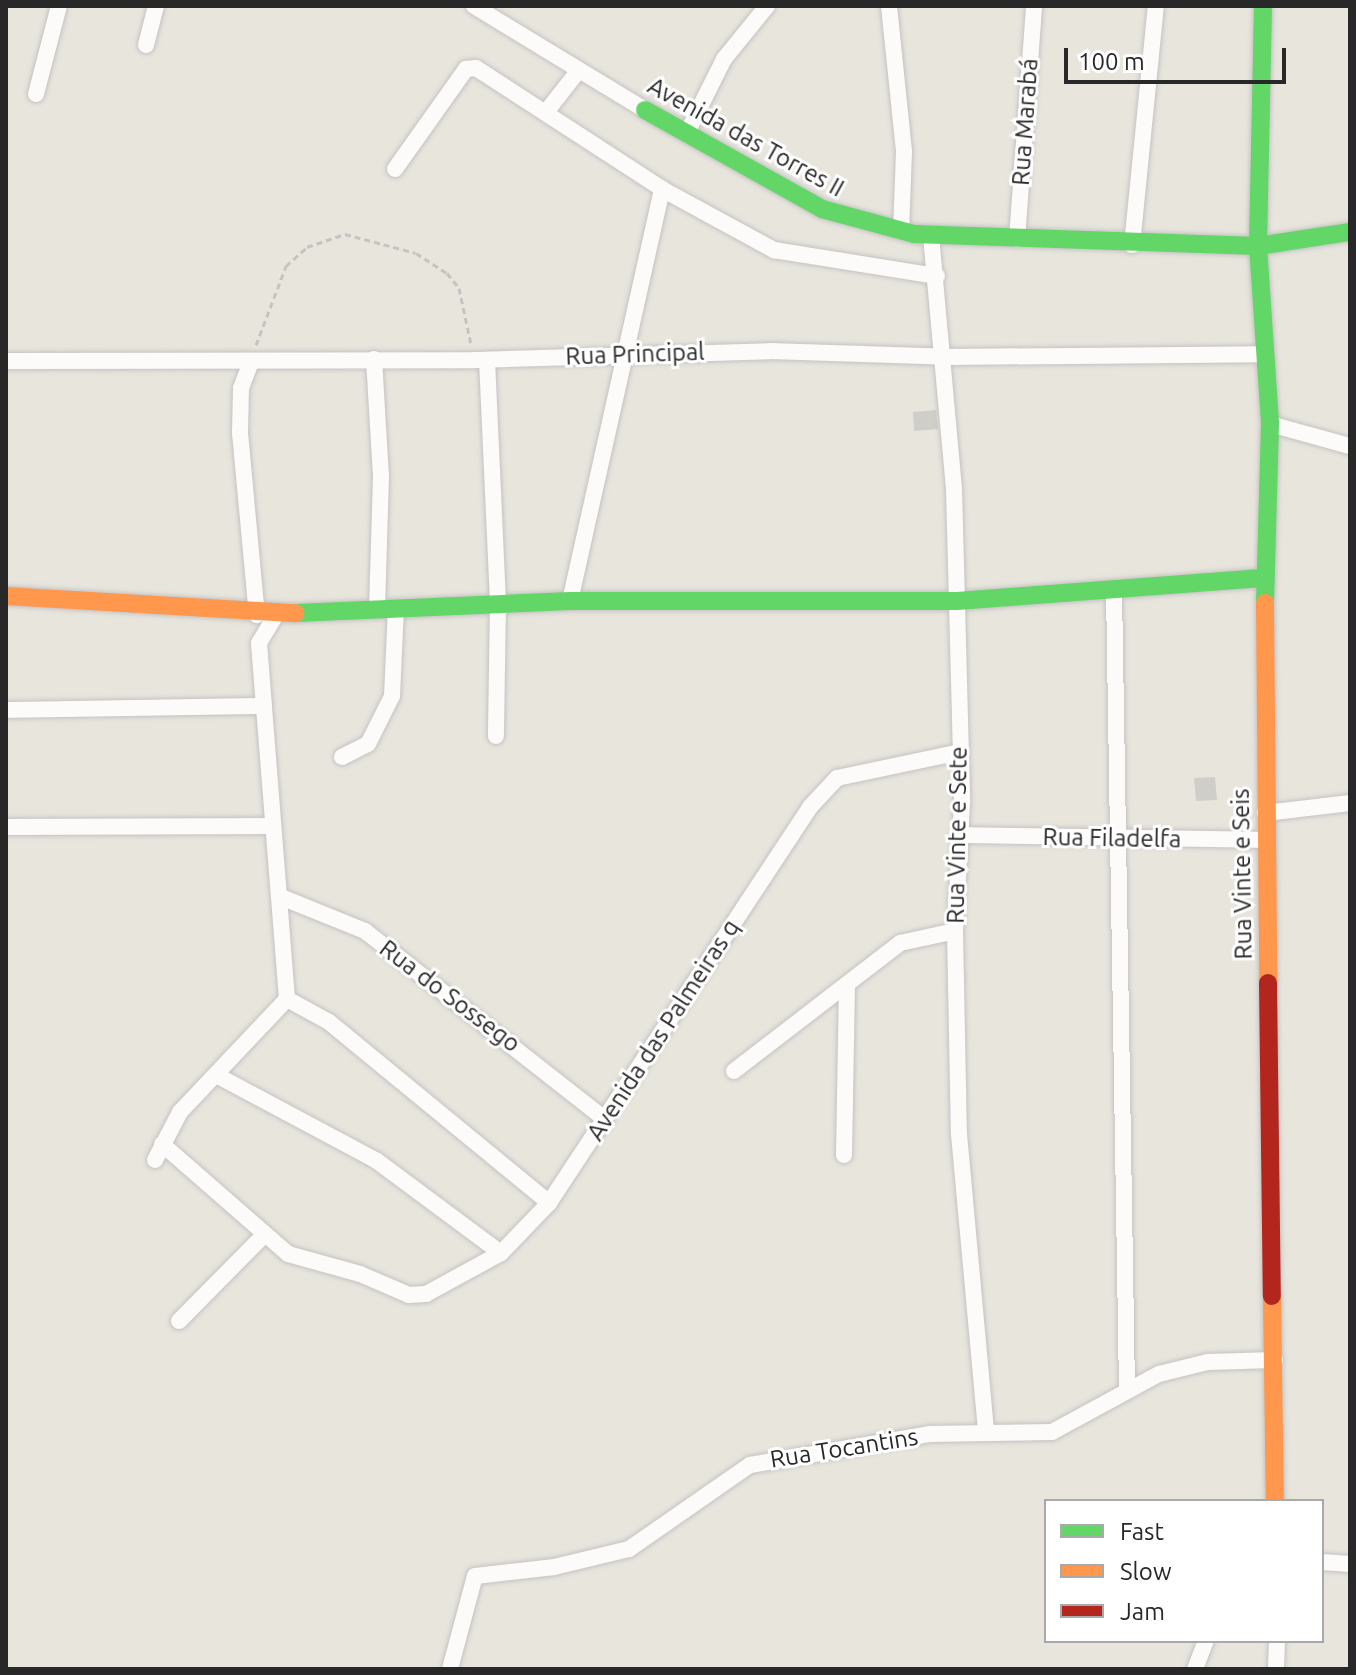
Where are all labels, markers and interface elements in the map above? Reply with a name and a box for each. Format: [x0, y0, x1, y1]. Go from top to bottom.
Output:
scale bar [1068, 32, 1290, 82]
text: 100 m [1078, 48, 1145, 75]
street label: Rua Marabá [1006, 57, 1044, 187]
street label: Avenida das Torres II [643, 71, 849, 203]
street label: Rua Principal [565, 337, 705, 371]
street label: Rua Vinte e Sete [941, 746, 973, 924]
street label: Rua Vinte e Seis [1226, 788, 1258, 960]
street label: Rua Filadelfa [1042, 822, 1182, 854]
street label: Avenida das Palmeiras q [581, 914, 745, 1146]
street label: Rua do Sossego [374, 934, 526, 1058]
street label: Rua Tocantins [768, 1422, 920, 1474]
legend [1044, 1499, 1324, 1643]
text: Fast [1120, 1518, 1164, 1545]
text: Slow [1120, 1558, 1172, 1585]
text: Jam [1120, 1598, 1165, 1625]

